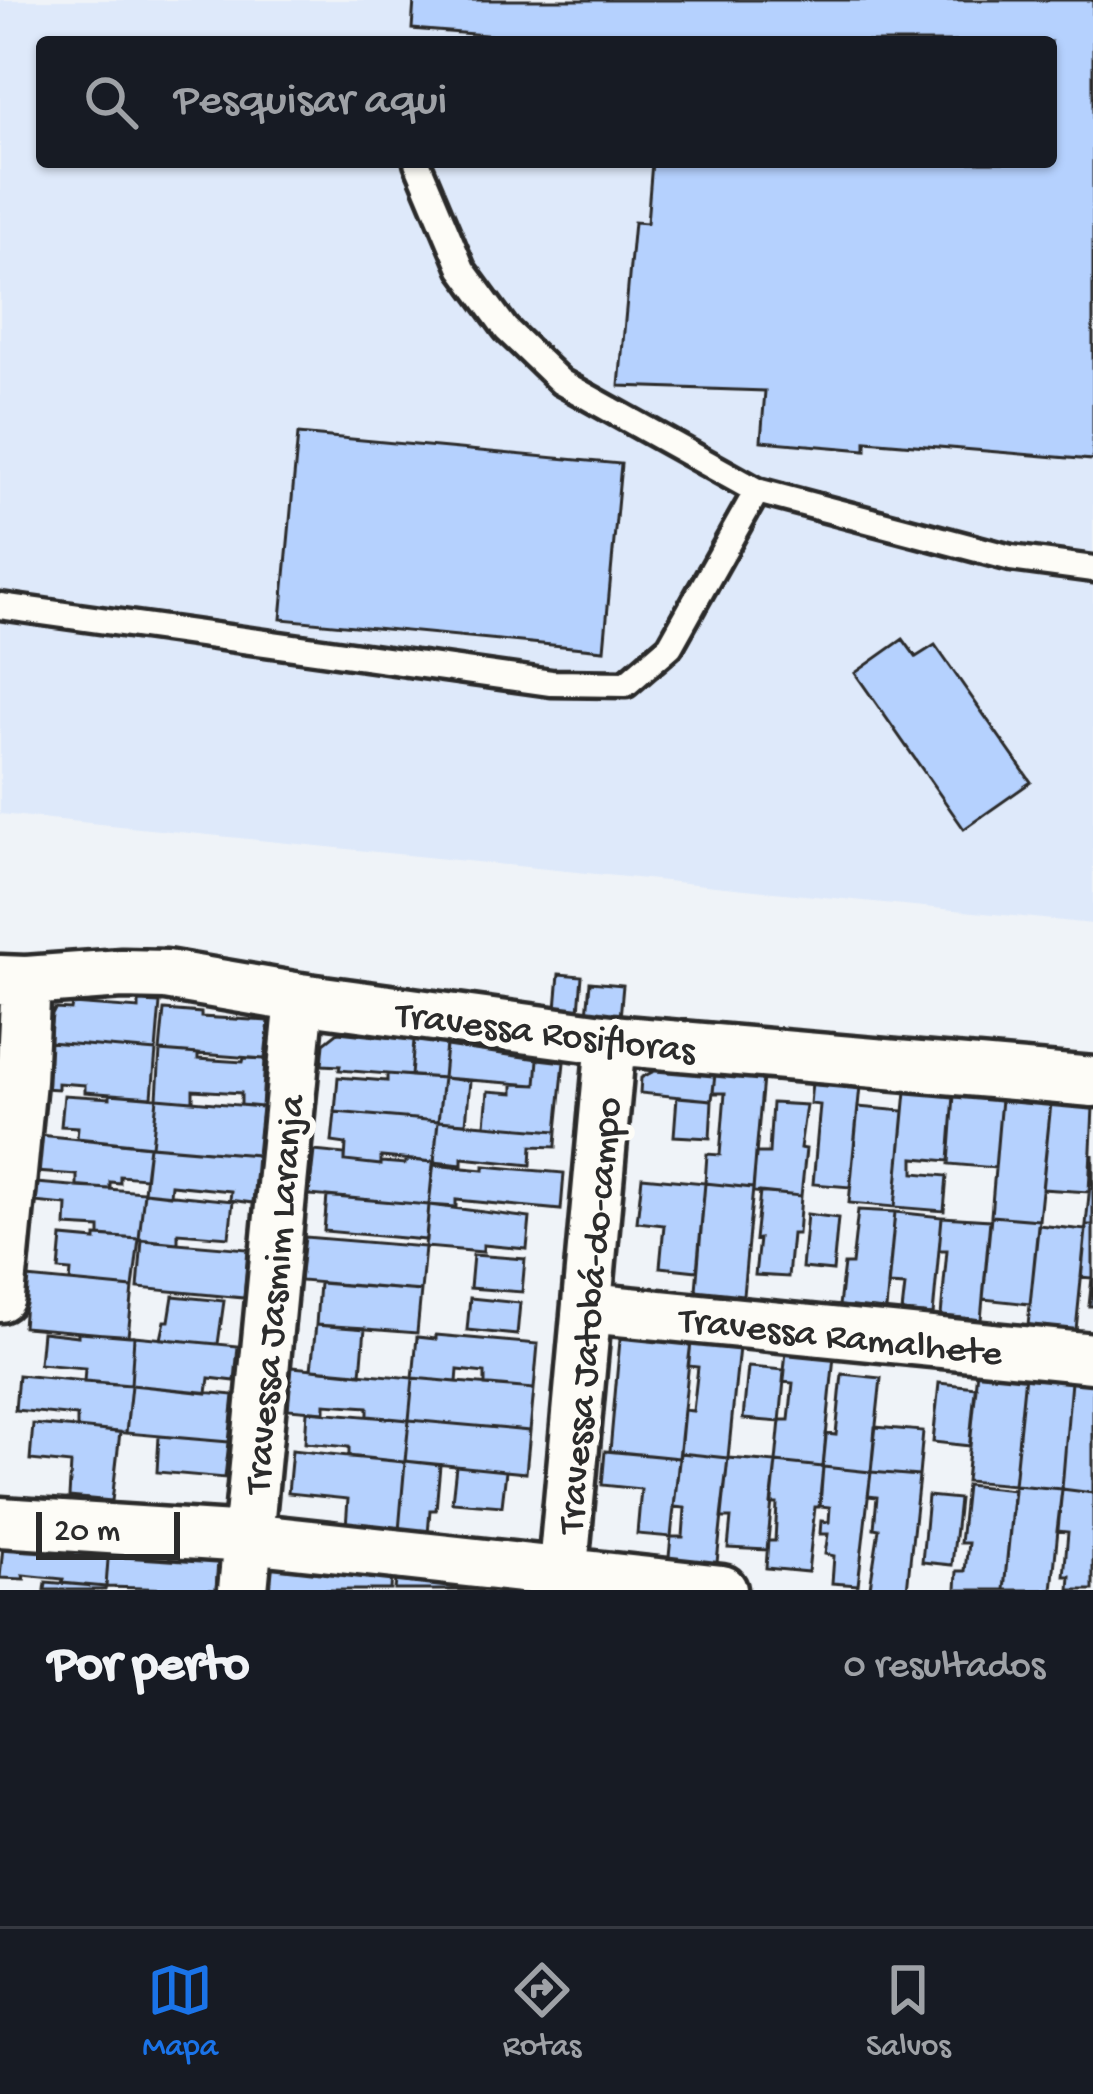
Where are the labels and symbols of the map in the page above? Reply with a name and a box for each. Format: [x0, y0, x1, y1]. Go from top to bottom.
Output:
street label: Travessa Rosifloras [391, 995, 699, 1077]
street label: Travessa Jasmim Laranja [237, 1092, 318, 1498]
street label: Travessa Jatobá-do-campo [551, 1096, 635, 1538]
street label: Travessa Ramalhete [674, 1300, 1005, 1380]
scale bar [36, 1506, 180, 1559]

